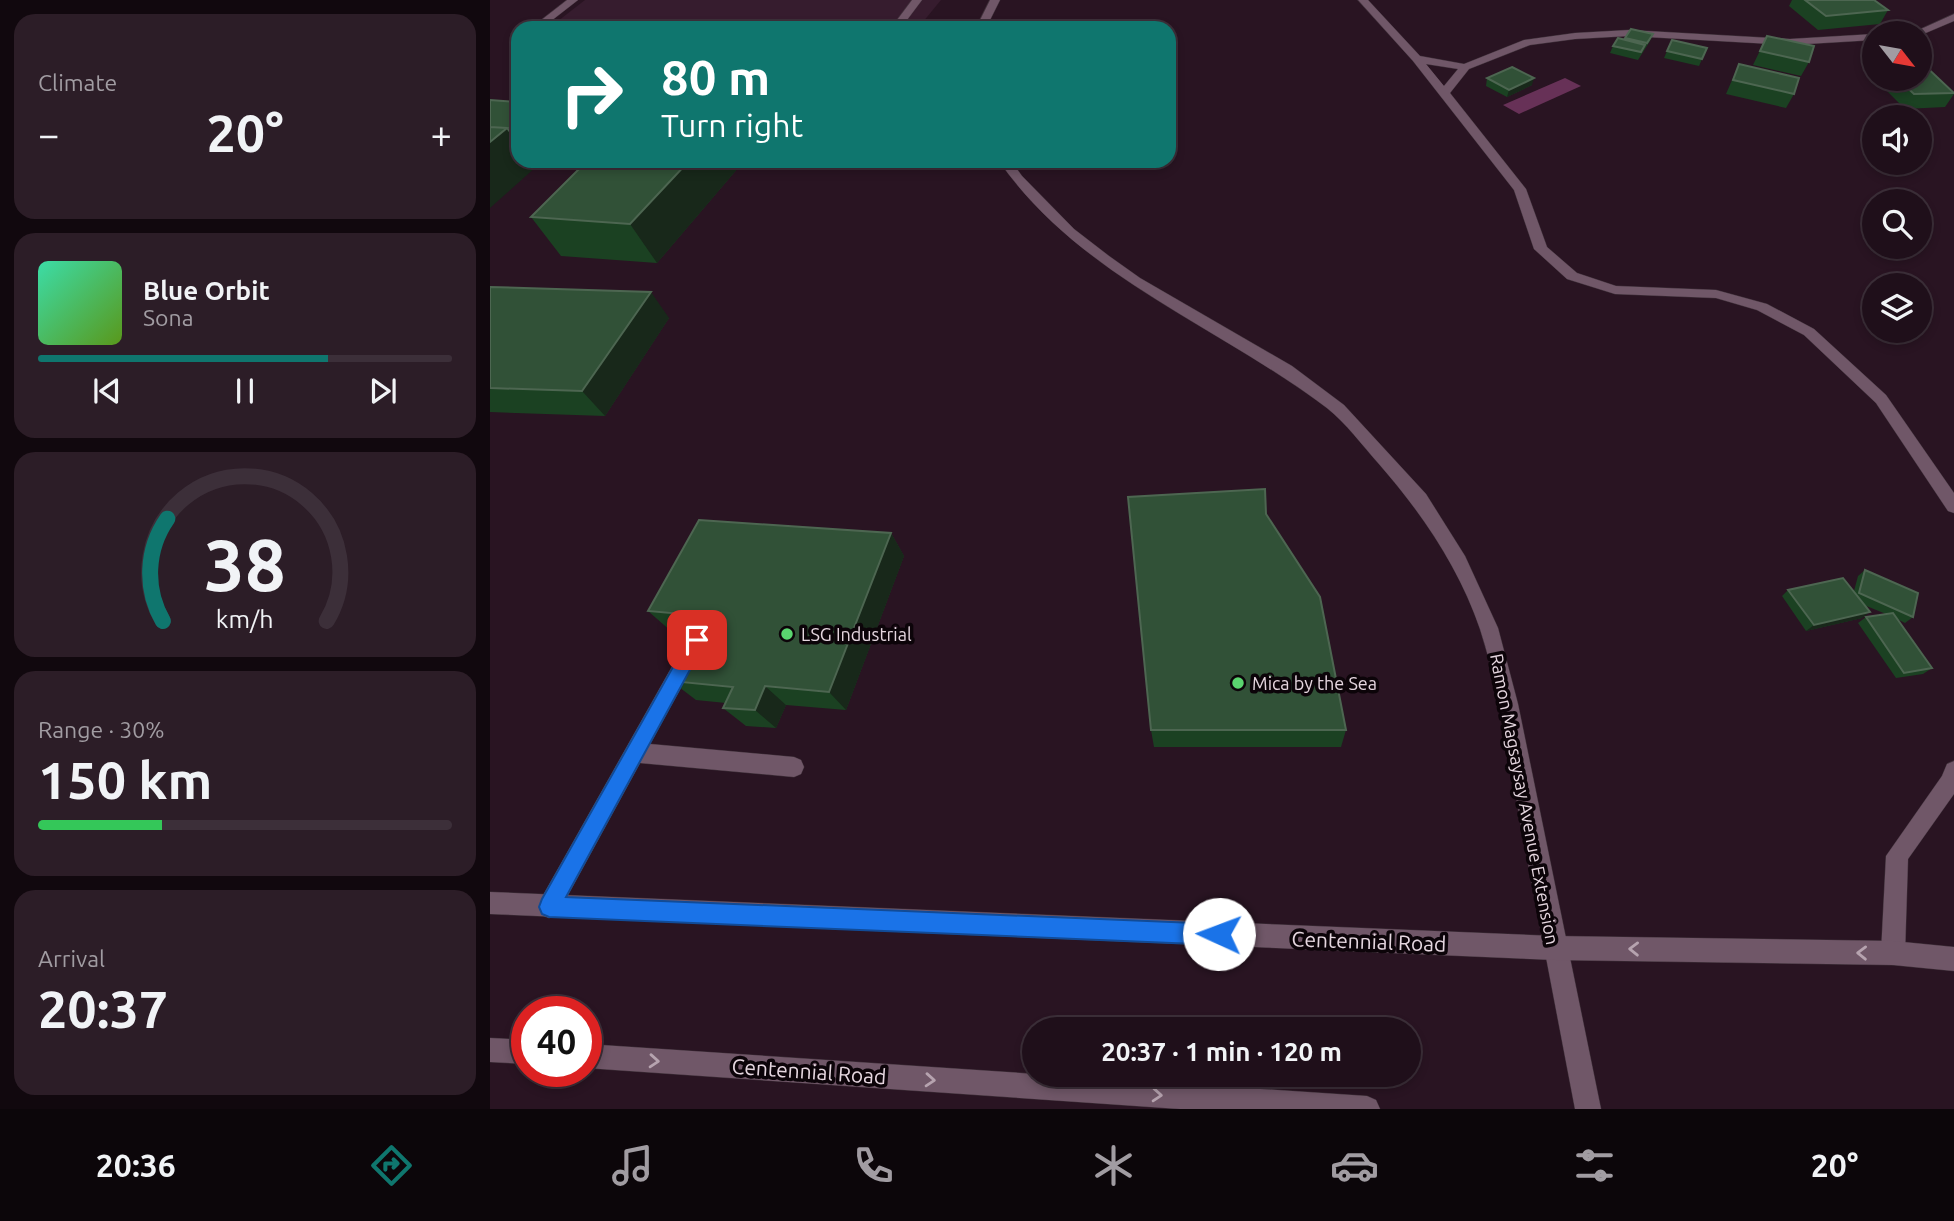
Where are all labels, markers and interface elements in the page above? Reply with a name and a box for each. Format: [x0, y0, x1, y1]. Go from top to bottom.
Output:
north arrow [1862, 21, 1932, 91]
map controls [1862, 21, 1932, 343]
icon: right [546, 49, 637, 140]
text: 80 m [661, 49, 770, 104]
text: Climate [38, 70, 117, 95]
text: 20° [206, 104, 284, 162]
button: sound [1862, 105, 1932, 175]
text: Turn right [661, 107, 803, 143]
text: − [38, 113, 59, 155]
text: + [431, 113, 452, 155]
button: search [1862, 189, 1932, 259]
button: layers [1862, 273, 1932, 343]
text: Blue Orbit [143, 276, 270, 305]
text: Sona [143, 305, 193, 330]
icon: previous [88, 372, 126, 410]
icon: pause [226, 372, 264, 410]
icon: next [364, 372, 402, 410]
text: 38 [204, 523, 286, 605]
text: km/h [216, 604, 274, 632]
pin [667, 610, 727, 670]
icon: arrive [678, 621, 716, 659]
place label: LSG Industrial [801, 624, 912, 644]
marker: LSG Industrial [779, 626, 795, 642]
street label: Ramon Magsaysay Avenue Extension [1487, 652, 1563, 946]
place label: Mica by the Sea [1252, 673, 1377, 693]
marker: Mica by the Sea [1230, 675, 1246, 691]
text: Range · 30% [38, 717, 165, 742]
text: 150 km [38, 751, 212, 809]
position arrow [1182, 897, 1256, 971]
street label: Centennial Road [1291, 926, 1447, 956]
one-way arrow [1628, 942, 1639, 957]
one-way arrow [1856, 945, 1867, 960]
text: Arrival [38, 946, 105, 971]
text: 20:37 [38, 980, 168, 1038]
speed limit sign: 40 [511, 996, 602, 1087]
text: 20:37 · 1 min · 120 m [1101, 1037, 1342, 1066]
one-way arrow [649, 1053, 660, 1068]
street label: Centennial Road [731, 1054, 887, 1088]
one-way arrow [925, 1072, 936, 1087]
one-way arrow [1152, 1087, 1163, 1102]
icon: directions [367, 1141, 416, 1190]
icon: music [608, 1141, 657, 1190]
icon: phone [849, 1141, 898, 1190]
icon: climate [1089, 1141, 1138, 1190]
icon: car [1330, 1141, 1379, 1190]
icon: filters [1570, 1141, 1619, 1190]
text: 20:36 [96, 1147, 176, 1183]
text: 20° [1811, 1147, 1858, 1183]

